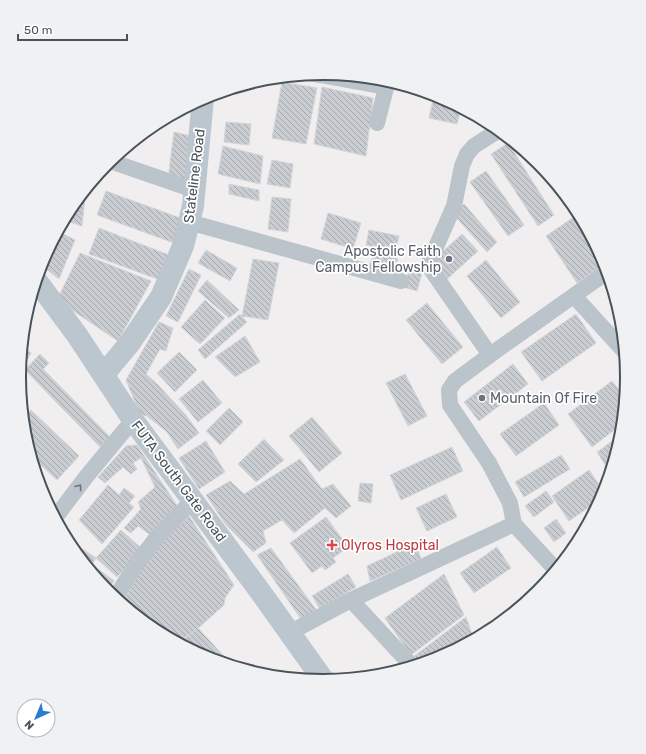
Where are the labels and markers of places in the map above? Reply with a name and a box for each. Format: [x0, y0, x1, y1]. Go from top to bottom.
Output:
place label: Apostolic Faith Campus Fellowship [315, 243, 441, 276]
marker: Apostolic Faith Campus Fellowship [444, 254, 454, 264]
place label: Mountain Of Fire [490, 390, 597, 407]
marker: Mountain Of Fire [477, 393, 487, 403]
place label: Olyros Hospital [341, 537, 439, 554]
marker: Olyros Hospital [326, 539, 338, 551]

